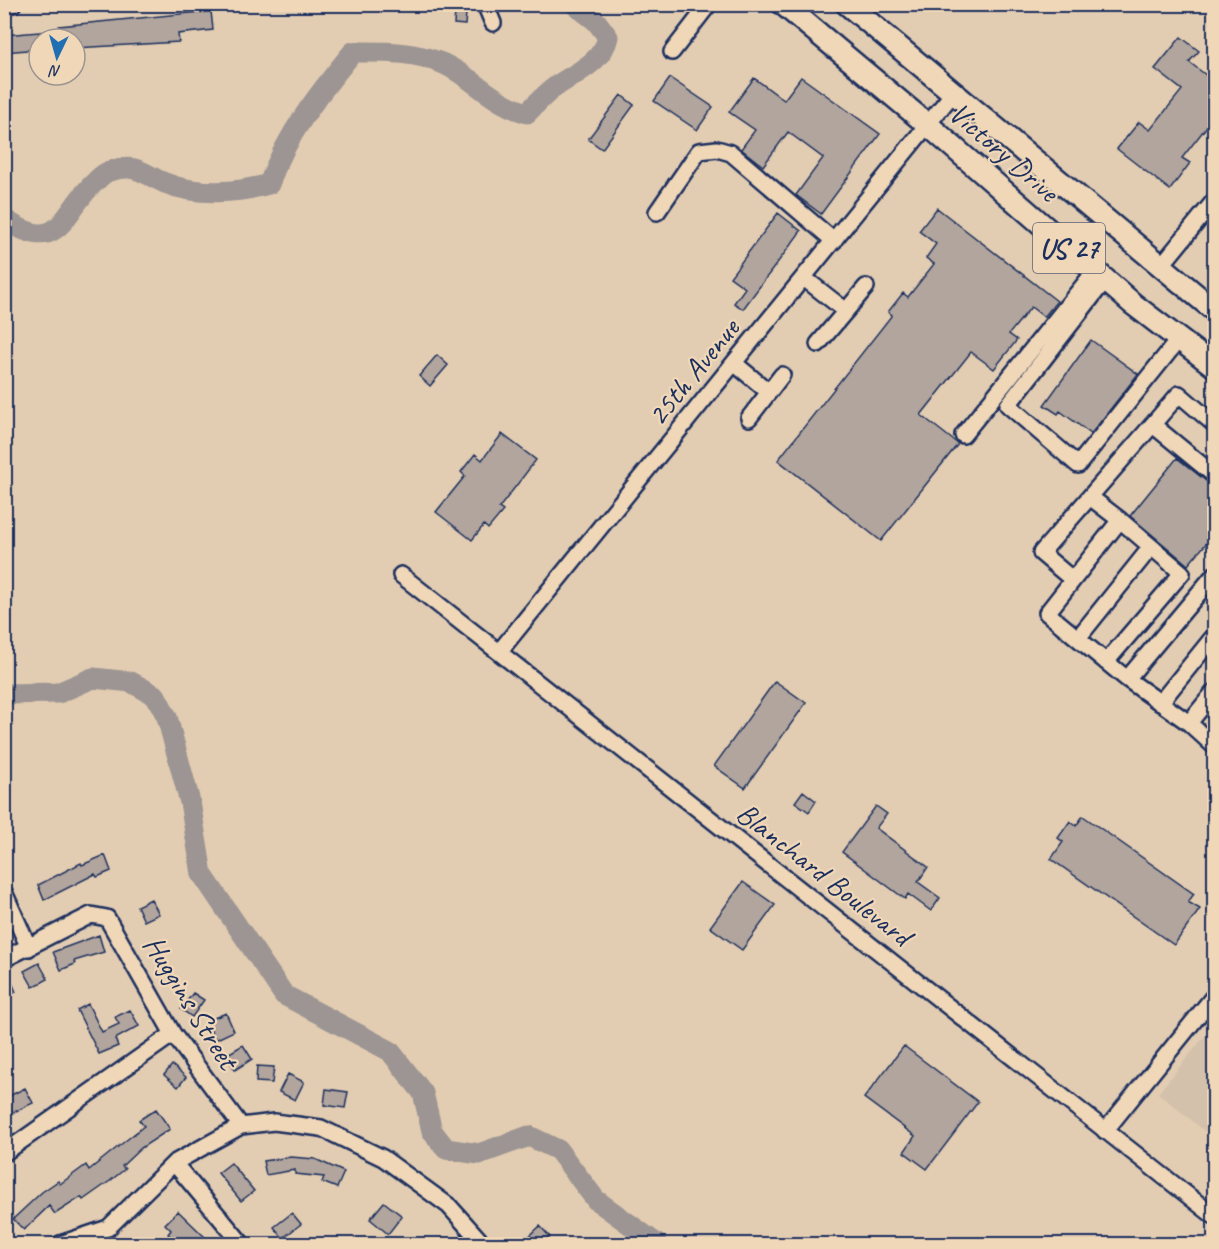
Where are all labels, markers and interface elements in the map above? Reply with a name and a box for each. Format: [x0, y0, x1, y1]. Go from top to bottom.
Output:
north arrow [27, 27, 87, 87]
text: N [47, 60, 62, 81]
street label: Victory Drive [941, 94, 1068, 212]
road number: US 27 [1033, 223, 1105, 273]
street label: 25th Avenue [638, 309, 749, 433]
street label: Blanchard Boulevard [729, 794, 922, 957]
street label: Huggins Street [135, 928, 249, 1079]

